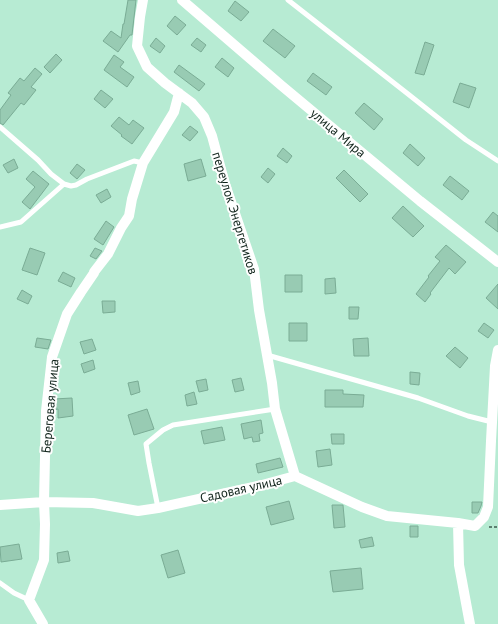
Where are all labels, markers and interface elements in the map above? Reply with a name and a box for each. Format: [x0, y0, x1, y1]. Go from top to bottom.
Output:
street label: улица Мира [307, 105, 369, 161]
street label: переулок Энергетиков [208, 150, 262, 276]
street label: Береговая улица [37, 358, 63, 454]
street label: Садовая улица [198, 471, 284, 507]

